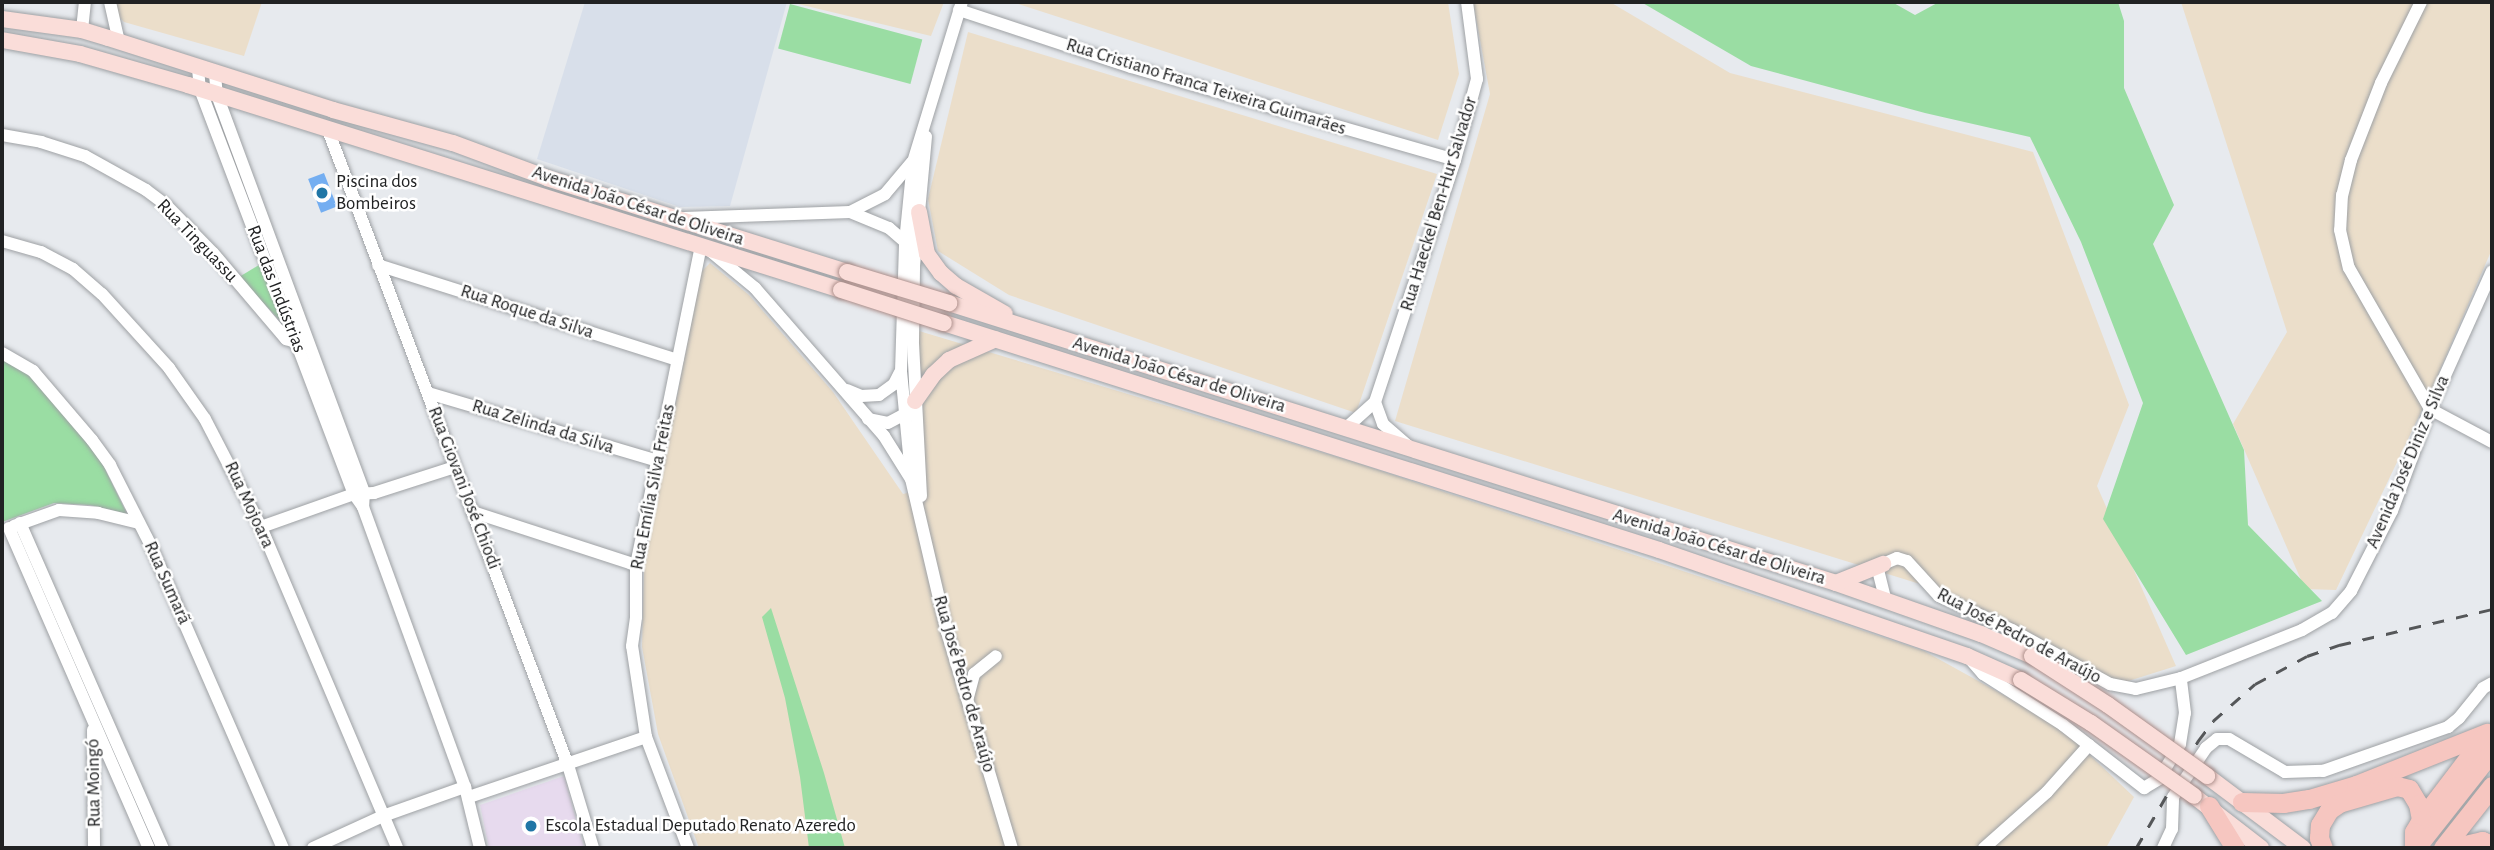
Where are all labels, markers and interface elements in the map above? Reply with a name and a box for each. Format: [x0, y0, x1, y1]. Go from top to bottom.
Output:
street label: Rua Cristiano Franca Teixeira Guimarães [1063, 33, 1349, 141]
street label: Rua Haeckel Ben-Hur Salvador [1395, 94, 1483, 314]
street label: Avenida João César de Oliveira [529, 161, 747, 251]
place label: Piscina dos Bombeiros [336, 171, 417, 215]
marker: Piscina dos Bombeiros [314, 185, 330, 201]
street label: Rua Tinguassu [152, 195, 242, 287]
street label: Rua das Indústrias [241, 222, 311, 356]
street label: Rua Roque da Silva [458, 280, 596, 344]
street label: Avenida João César de Oliveira [1070, 332, 1288, 418]
street label: Avenida José Diniz e Silva [2361, 372, 2455, 552]
street label: Rua Zelinda da Silva [469, 395, 617, 459]
street label: Rua Emília Silva Freitas [626, 402, 680, 572]
street label: Rua Giovani José Chiodi [422, 403, 506, 573]
street label: Rua Mojoara [219, 458, 279, 552]
street label: Avenida João César de Oliveira [1610, 504, 1828, 590]
street label: Rua Sumarã [139, 538, 195, 628]
street label: Rua José Pedro de Araújo [1933, 583, 2105, 689]
street label: Rua José Pedro de Araújo [928, 593, 1000, 775]
street label: Rua Moingó [82, 738, 106, 828]
place label: Escola Estadual Deputado Renato Azeredo [545, 815, 856, 837]
marker: Escola Estadual Deputado Renato Azeredo [523, 818, 539, 834]

